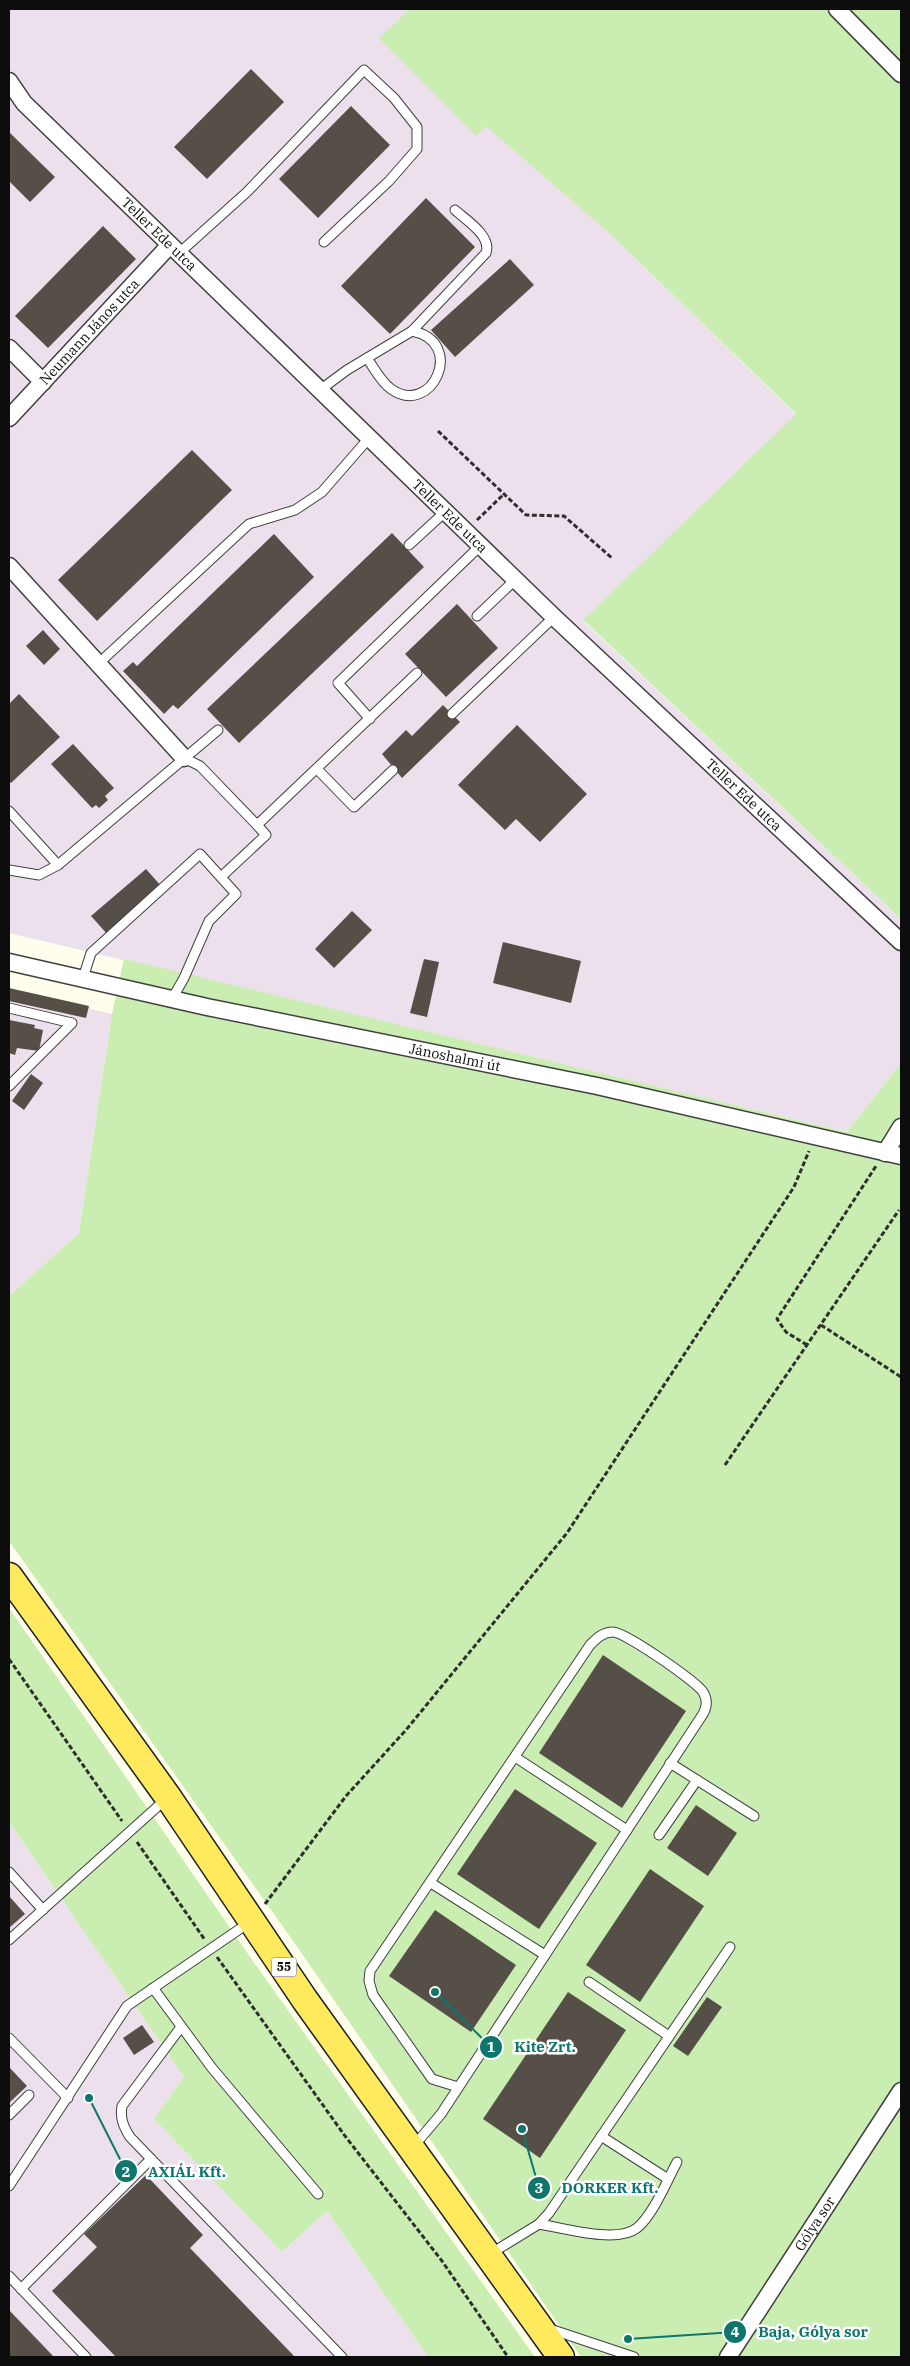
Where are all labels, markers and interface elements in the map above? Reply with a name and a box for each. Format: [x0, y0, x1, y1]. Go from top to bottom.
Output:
street label: Teller Ede utca [118, 194, 201, 275]
street label: Neumann János utca [36, 274, 143, 388]
street label: Teller Ede utca [409, 476, 492, 557]
street label: Teller Ede utca [702, 755, 786, 835]
street label: Jánoshalmi út [408, 1039, 502, 1075]
road number: 55 [272, 1958, 296, 1976]
callout: Kite Zrt. [479, 2032, 585, 2062]
text: 1 [486, 2037, 496, 2056]
text: Kite Zrt. [514, 2037, 576, 2056]
callout: AXIÁL Kft. [113, 2156, 236, 2186]
text: 2 [121, 2162, 131, 2181]
text: AXIÁL Kft. [148, 2162, 226, 2181]
callout: DORKER Kft. [526, 2173, 668, 2203]
text: 3 [534, 2178, 544, 2197]
text: DORKER Kft. [561, 2178, 659, 2197]
street label: Gólya sor [790, 2192, 839, 2254]
callout: Baja, Gólya sor [723, 2317, 878, 2347]
text: 4 [730, 2322, 740, 2341]
text: Baja, Gólya sor [758, 2322, 868, 2341]

